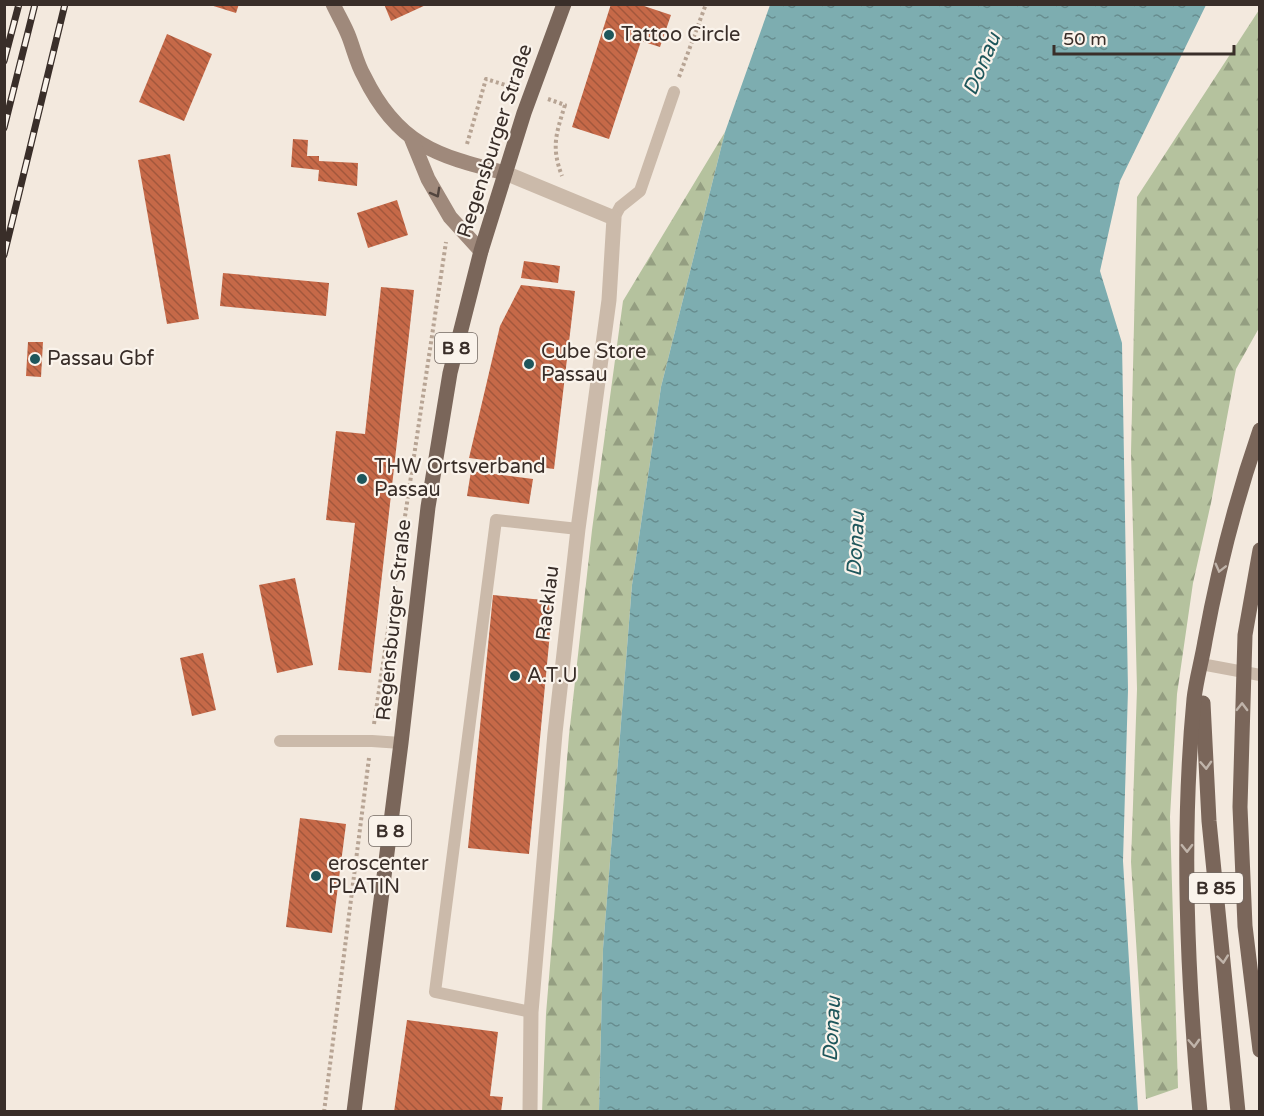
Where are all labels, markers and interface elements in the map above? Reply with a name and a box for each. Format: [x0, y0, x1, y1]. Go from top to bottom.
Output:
scale bar [1054, 18, 1234, 56]
place label: Tattoo Circle [621, 23, 740, 47]
marker: Tattoo Circle [602, 28, 616, 42]
water label: Donau [958, 28, 1007, 99]
text: 50 m [1063, 28, 1107, 50]
street label: Regensburger Straße [452, 41, 538, 241]
one-way arrow [429, 187, 440, 197]
road number: B 8 [435, 333, 477, 363]
place label: Cube Store Passau [541, 340, 646, 387]
place label: Passau Gbf [47, 347, 155, 371]
marker: Passau Gbf [28, 352, 42, 366]
marker: Cube Store Passau [522, 357, 536, 371]
place label: THW Ortsverband Passau [374, 455, 546, 502]
marker: THW Ortsverband Passau [355, 472, 369, 486]
water label: Donau [842, 509, 870, 577]
street label: Regensburger Straße [372, 518, 416, 722]
one-way arrow [1214, 563, 1227, 573]
street label: Racklau [531, 564, 565, 642]
place label: A.T.U [527, 664, 578, 688]
marker: A.T.U [508, 669, 522, 683]
one-way arrow [1236, 702, 1248, 711]
one-way arrow [1199, 760, 1212, 769]
road number: B 8 [369, 816, 411, 846]
one-way arrow [1181, 844, 1193, 853]
place label: eroscenter PLATIN [328, 852, 429, 899]
marker: eroscenter PLATIN [309, 869, 323, 883]
road number: B 85 [1189, 873, 1243, 903]
one-way arrow [1216, 955, 1229, 964]
water label: Donau [818, 994, 846, 1062]
one-way arrow [1188, 1038, 1201, 1047]

